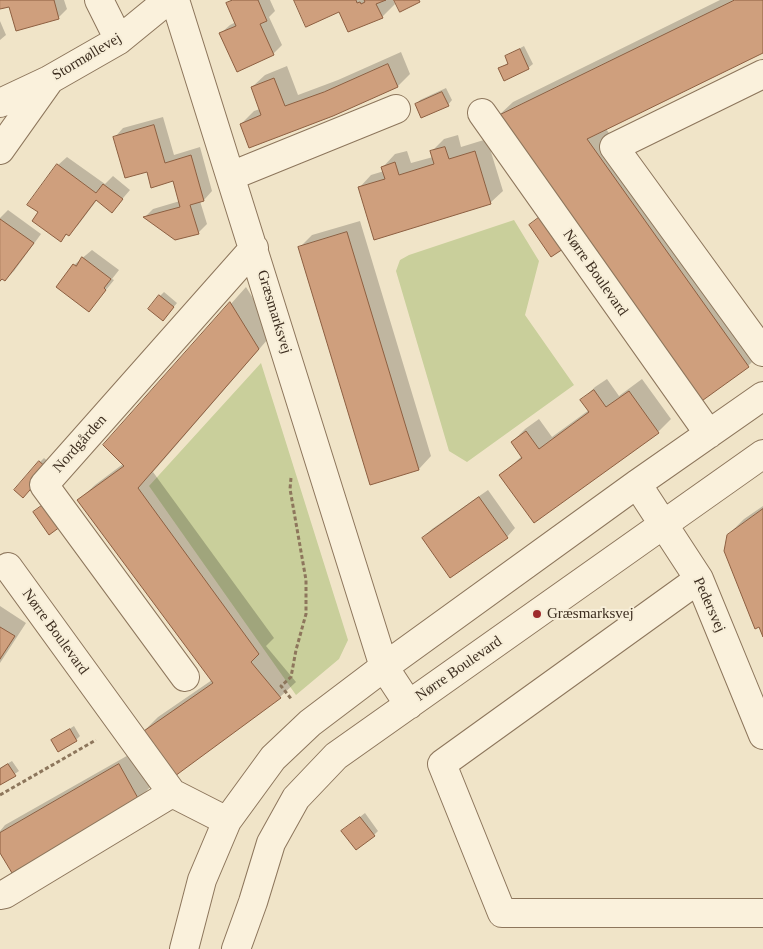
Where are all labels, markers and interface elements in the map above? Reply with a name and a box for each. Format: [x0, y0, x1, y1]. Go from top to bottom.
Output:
street label: Stormøllevej [49, 29, 125, 85]
street label: Nørre Boulevard [559, 226, 631, 320]
street label: Græsmarksvej [253, 268, 295, 356]
street label: Nordgården [49, 411, 111, 477]
street label: Pedersvej [689, 575, 729, 635]
street label: Nørre Boulevard [18, 586, 92, 678]
place label: Græsmarksvej [547, 605, 634, 623]
marker: Græsmarksvej [531, 608, 543, 620]
street label: Nørre Boulevard [412, 633, 506, 705]

